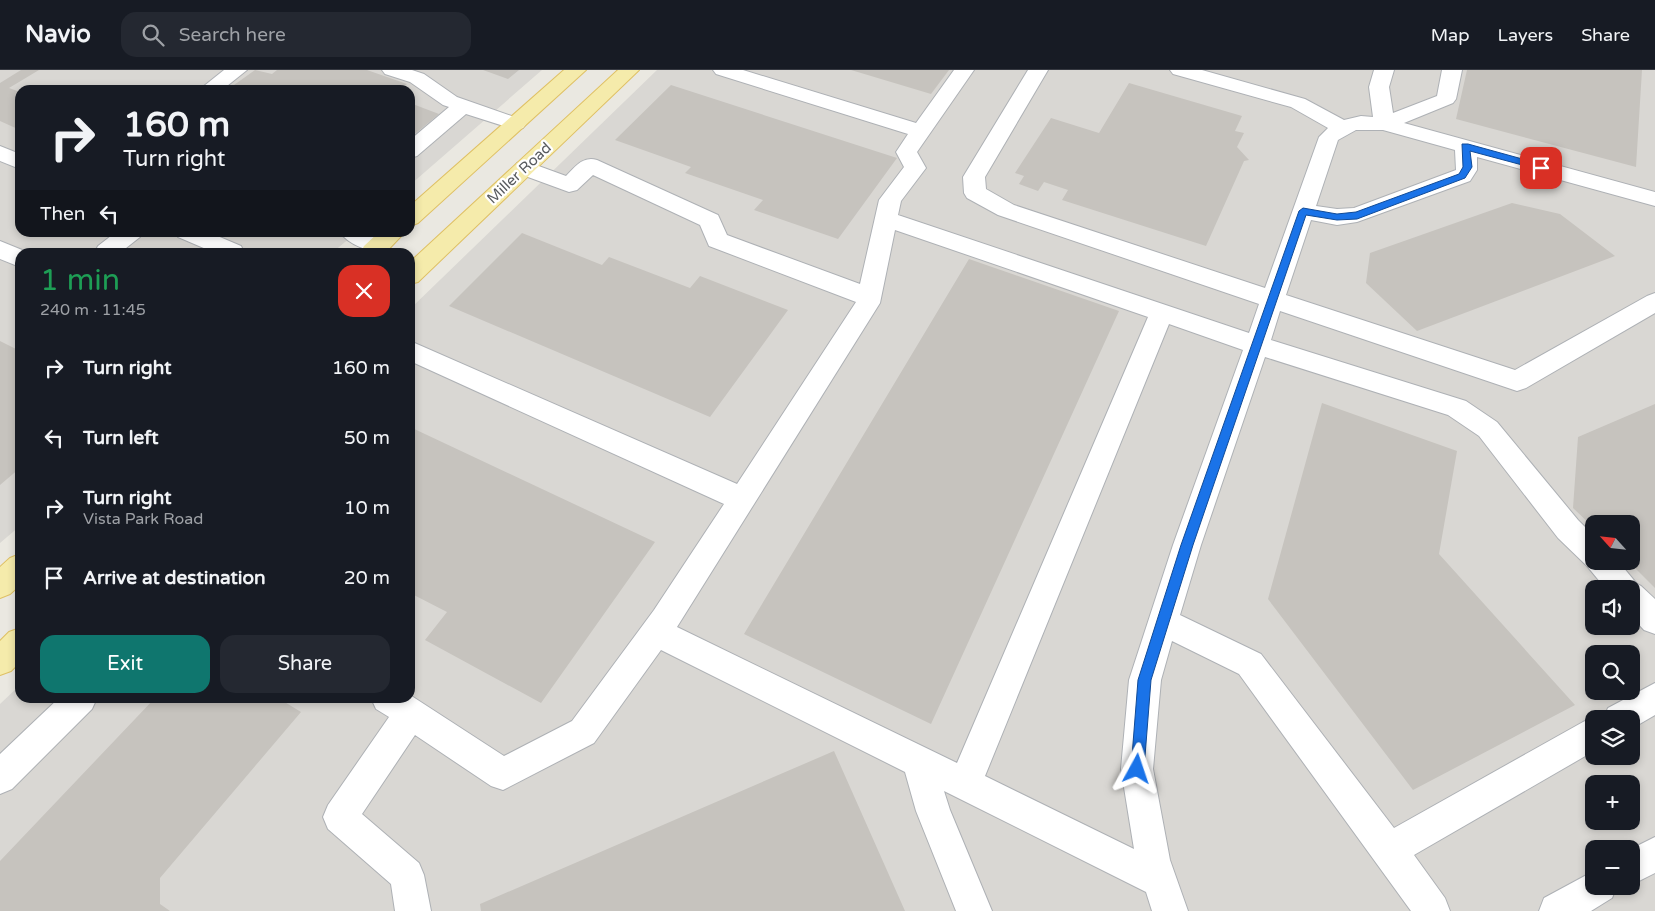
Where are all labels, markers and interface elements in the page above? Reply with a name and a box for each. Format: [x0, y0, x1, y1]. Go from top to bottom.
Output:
search box [121, 12, 471, 57]
text: Navio [25, 20, 91, 49]
icon: search [139, 21, 167, 49]
text: Search here [179, 24, 286, 46]
text: Map [1431, 24, 1470, 46]
text: Layers [1498, 24, 1553, 46]
text: Share [1581, 24, 1630, 46]
text: 160 m [123, 104, 230, 146]
icon: right [40, 105, 105, 170]
street label: Miller Road [483, 139, 555, 207]
text: Turn right [123, 146, 225, 172]
pin [1520, 147, 1562, 189]
icon: arrive [1527, 154, 1555, 182]
icon: left [95, 200, 123, 228]
text: Then [40, 203, 85, 225]
text: 1 min [40, 262, 120, 299]
button: close [338, 265, 390, 317]
text: 240 m · 11:45 [40, 300, 146, 320]
icon: right [40, 354, 68, 382]
text: Turn right [83, 357, 171, 379]
text: 160 m [332, 357, 390, 379]
icon: left [40, 424, 68, 452]
text: Turn left [83, 427, 159, 449]
text: 50 m [344, 427, 390, 449]
text: Turn right [83, 487, 171, 509]
icon: right [40, 494, 68, 522]
text: 10 m [344, 497, 390, 519]
text: Vista Park Road [83, 509, 203, 529]
north arrow [1585, 515, 1640, 570]
map controls [1585, 515, 1640, 895]
icon: arrive [40, 564, 68, 592]
text: Arrive at destination [83, 567, 266, 589]
text: 20 m [344, 567, 390, 589]
button: sound [1585, 580, 1640, 635]
button: Exit [40, 635, 210, 693]
button: Share [220, 635, 390, 693]
button: search [1585, 645, 1640, 700]
button: layers [1585, 710, 1640, 765]
position arrow [1110, 742, 1162, 794]
button: + [1585, 775, 1640, 830]
button: − [1585, 840, 1640, 895]

